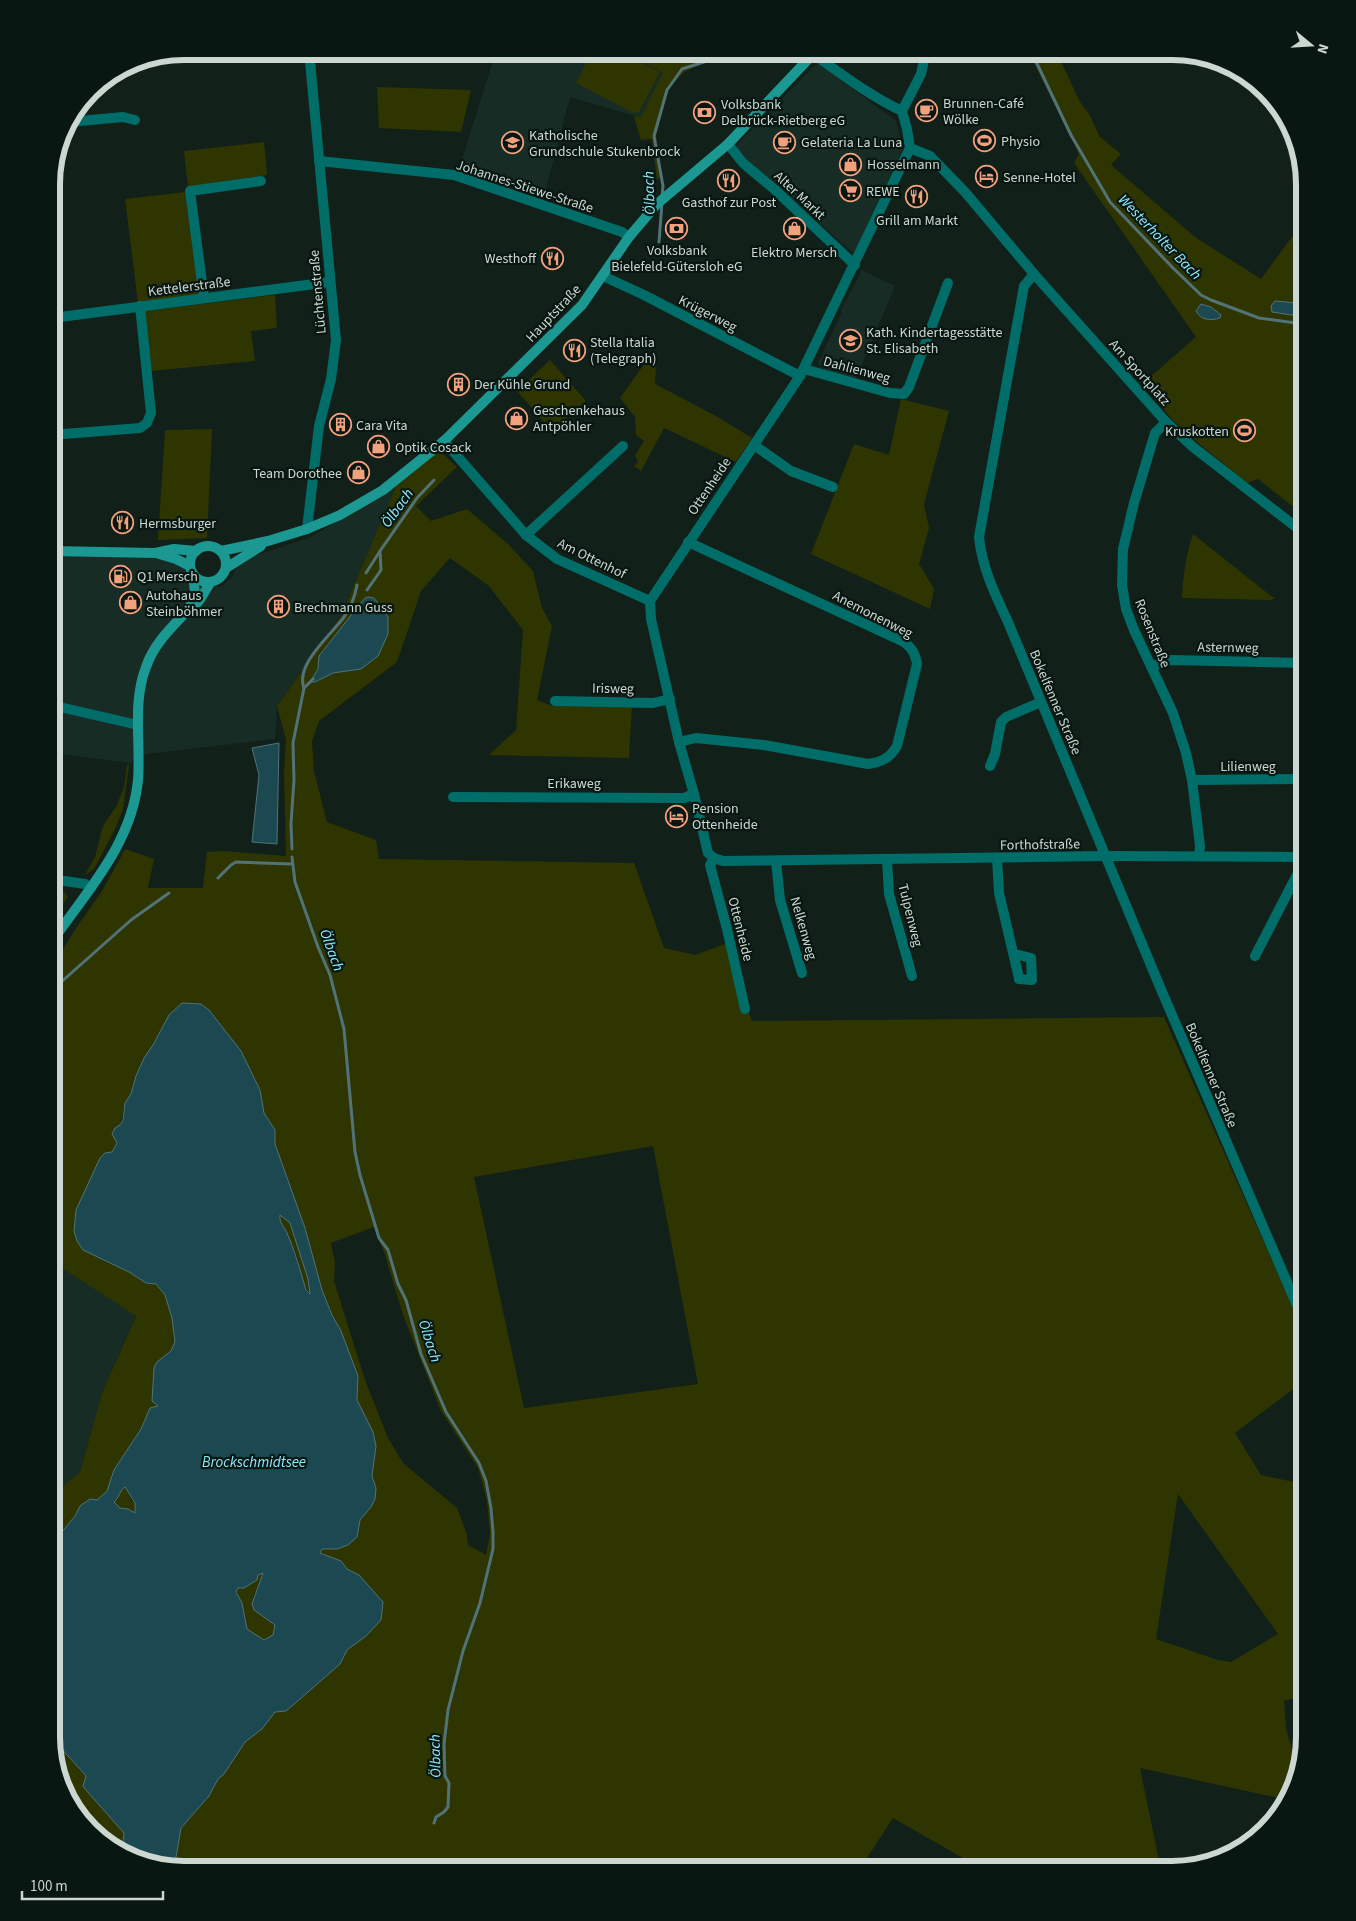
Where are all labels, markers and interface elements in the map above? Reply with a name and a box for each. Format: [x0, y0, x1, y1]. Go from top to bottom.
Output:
north arrow [1286, 20, 1336, 70]
text: N [1311, 41, 1333, 56]
place label: Brunnen-Café Wölke [943, 94, 1024, 130]
place label: Volksbank Delbrück-Rietberg eG [721, 95, 845, 131]
cafe icon: Brunnen-Café Wölke [915, 99, 939, 123]
bank icon: Volksbank Delbrück-Rietberg eG [693, 100, 717, 124]
place label: Katholische Grundschule Stukenbrock [529, 126, 681, 162]
sports icon: Physio [973, 129, 997, 153]
cafe icon: Gelateria La Luna [773, 130, 797, 154]
school or university icon: Katholische Grundschule Stukenbrock [501, 131, 525, 155]
place label: Physio [1001, 132, 1040, 152]
place label: Gelateria La Luna [801, 133, 902, 153]
shop icon: Hosselmann [839, 152, 863, 176]
street label: Johannes-Stiewe-Straße [453, 155, 596, 219]
place label: Hosselmann [867, 155, 940, 175]
hotel icon: Senne-Hotel [975, 165, 999, 189]
street label: Alter Markt [769, 167, 830, 225]
restaurant icon: Gasthof zur Post [717, 168, 741, 192]
place label: Senne-Hotel [1003, 168, 1076, 188]
water label: Ölbach [638, 171, 661, 215]
supermarket icon: REWE [838, 179, 862, 203]
place label: REWE [866, 182, 900, 202]
restaurant icon: Grill am Markt [905, 185, 929, 209]
water label: Westerholter Bach [1113, 190, 1206, 285]
place label: Gasthof zur Post [682, 193, 777, 213]
place label: Grill am Markt [876, 211, 958, 231]
bank icon: Volksbank Bielefeld-Gütersloh eG [665, 216, 689, 240]
shop icon: Elektro Mersch [782, 217, 806, 241]
place label: Volksbank Bielefeld-Gütersloh eG [611, 241, 743, 277]
place label: Elektro Mersch [751, 243, 837, 263]
restaurant icon: Westhoff [540, 246, 564, 270]
street label: Lüchtenstraße [304, 249, 332, 335]
place label: Westhoff [484, 249, 537, 269]
street label: Kettelerstraße [147, 272, 232, 302]
street label: Hauptstraße [522, 280, 586, 347]
street label: Krügerweg [675, 291, 740, 337]
place label: Kath. Kindertagesstätte St. Elisabeth [866, 323, 1002, 359]
school or university icon: Kath. Kindertagesstätte St. Elisabeth [838, 328, 862, 352]
place label: Stella Italia (Telegraph) [590, 333, 656, 369]
street label: Am Sportplatz [1104, 335, 1175, 410]
restaurant icon: Stella Italia (Telegraph) [562, 338, 586, 362]
street label: Dahlienweg [821, 351, 893, 389]
building icon: Der Kühle Grund [446, 372, 470, 396]
place label: Der Kühle Grund [474, 375, 570, 395]
place label: Geschenkehaus Antpöhler [533, 401, 625, 437]
shop icon: Geschenkehaus Antpöhler [505, 406, 529, 430]
building icon: Cara Vita [328, 413, 352, 437]
place label: Cara Vita [356, 416, 408, 436]
sports icon: Kruskotten [1233, 419, 1257, 443]
place label: Kruskotten [1165, 422, 1229, 442]
shop icon: Optik Cosack [367, 435, 391, 459]
place label: Optik Cosack [395, 438, 472, 458]
street label: Ottenheide [683, 454, 736, 519]
shop icon: Team Dorothee [346, 461, 370, 485]
place label: Team Dorothee [253, 464, 342, 484]
water label: Ölbach [376, 484, 419, 532]
restaurant icon: Hermsburger [111, 511, 135, 535]
place label: Hermsburger [139, 514, 216, 534]
street label: Am Ottenhof [554, 534, 630, 585]
fuel station icon: Q1 Mersch [109, 564, 133, 588]
place label: Q1 Mersch [137, 567, 198, 587]
place label: Autohaus Steinböhmer [146, 586, 222, 622]
street label: Anemonenweg [829, 586, 916, 644]
shop icon: Autohaus Steinböhmer [118, 591, 142, 615]
building icon: Brechmann Guss [266, 595, 290, 619]
street label: Rosenstraße [1129, 596, 1175, 671]
place label: Brechmann Guss [294, 598, 393, 618]
street label: Asternweg [1197, 637, 1259, 659]
street label: Bokelfenner Straße [1024, 647, 1086, 758]
street label: Irisweg [592, 679, 634, 699]
street label: Lilienweg [1220, 757, 1276, 777]
street label: Erikaweg [547, 774, 601, 794]
place label: Pension Ottenheide [692, 799, 758, 835]
hotel icon: Pension Ottenheide [664, 804, 688, 828]
street label: Forthofstraße [1000, 834, 1080, 856]
street label: Tulpenweg [893, 882, 928, 949]
street label: Nelkenweg [785, 894, 822, 962]
street label: Ottenheide [722, 895, 758, 964]
water label: Ölbach [314, 926, 349, 974]
street label: Bokelfenner Straße [1180, 1020, 1242, 1131]
water label: Ölbach [413, 1317, 446, 1365]
water label: Brockschmidtsee [202, 1452, 306, 1473]
water label: Ölbach [425, 1734, 446, 1778]
scale bar [22, 1868, 164, 1900]
text: 100 m [30, 1876, 68, 1897]

